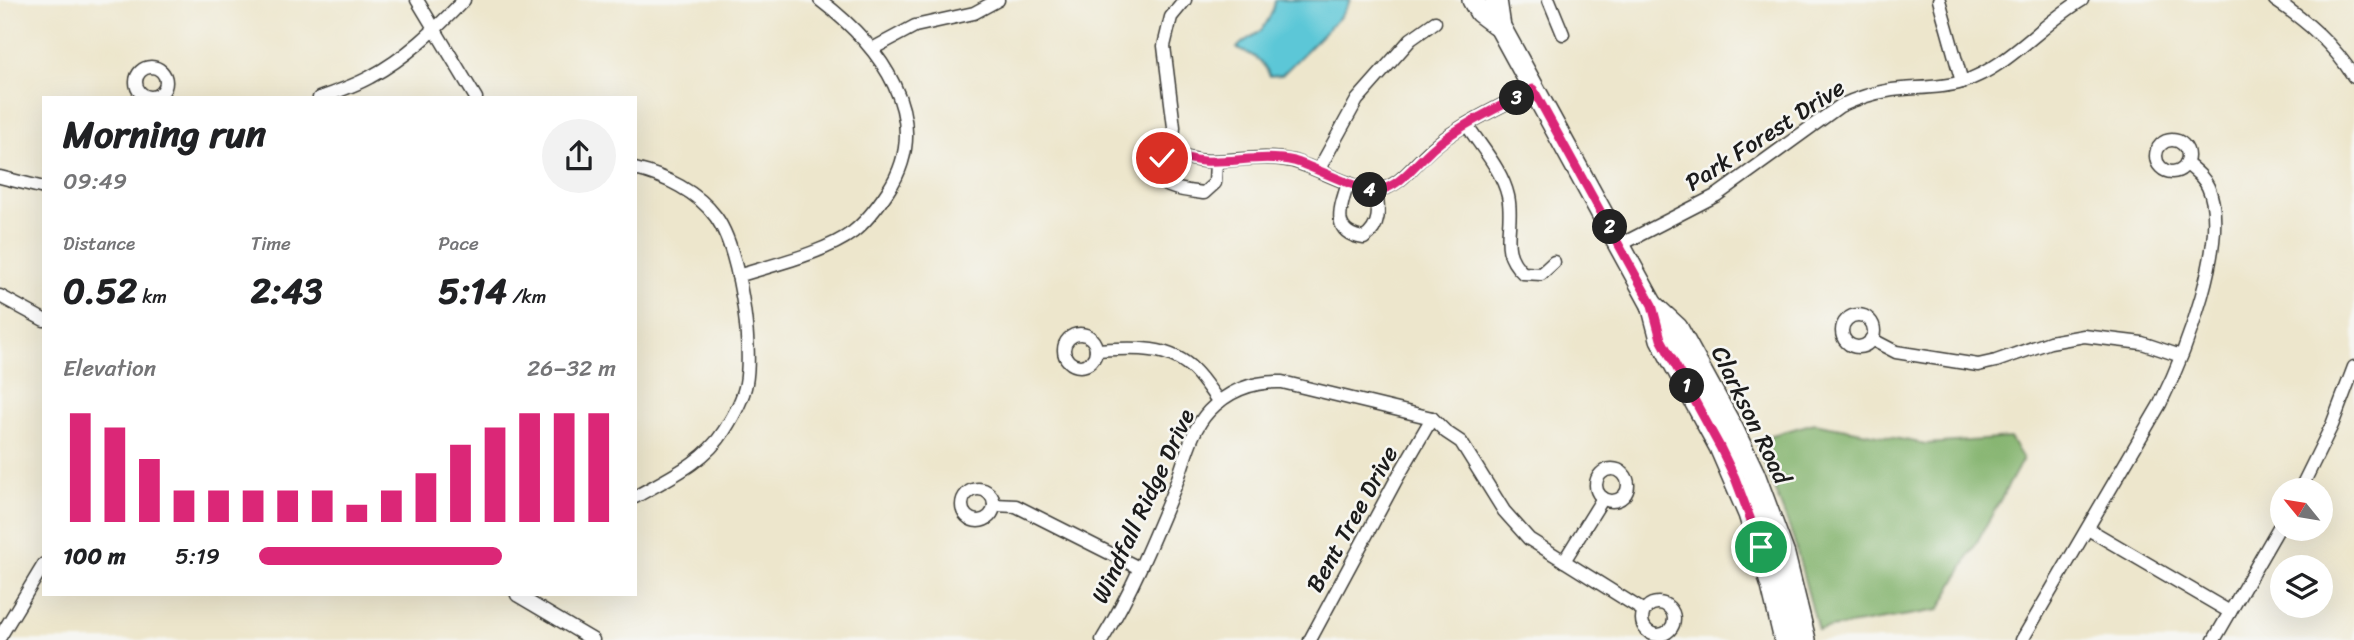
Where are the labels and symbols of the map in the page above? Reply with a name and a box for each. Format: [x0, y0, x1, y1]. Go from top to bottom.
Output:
street label: Park Forest Drive [1676, 67, 1854, 203]
pin: 3 [1500, 80, 1534, 116]
pin [1132, 128, 1192, 188]
pin: 4 [1352, 172, 1388, 208]
pin: 2 [1592, 210, 1628, 244]
street label: Clarkson Road [1699, 338, 1803, 493]
pin: 1 [1670, 368, 1704, 404]
street label: Windfall Ridge Drive [1079, 401, 1207, 611]
street label: Bent Tree Drive [1294, 438, 1410, 600]
north arrow [2270, 478, 2333, 541]
pin [1731, 517, 1791, 577]

